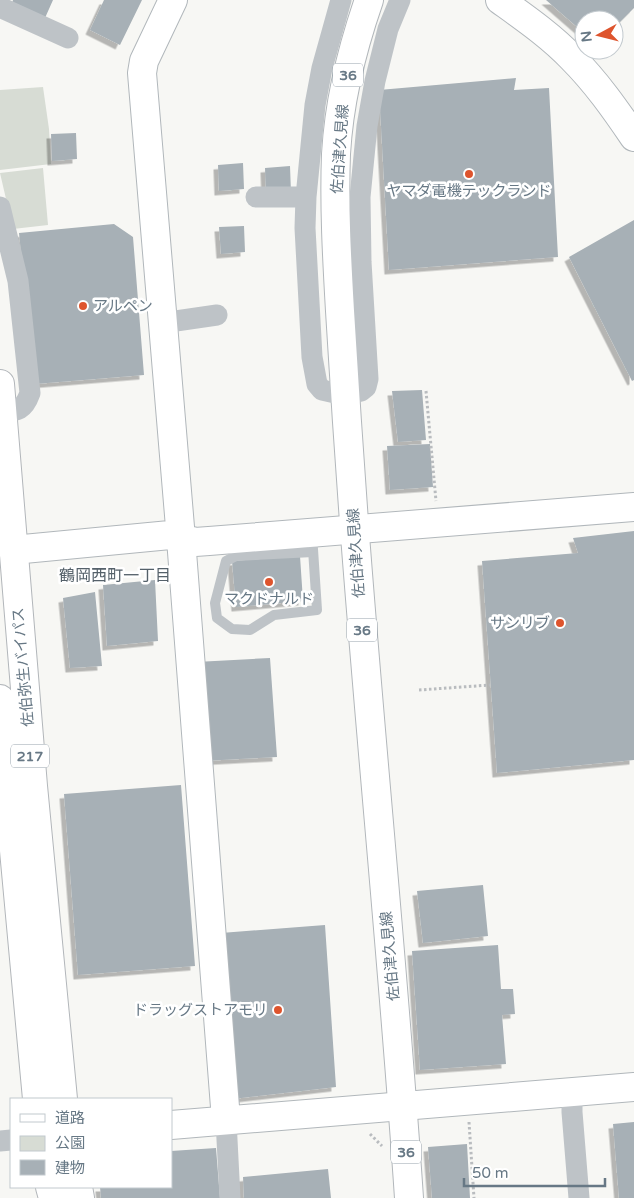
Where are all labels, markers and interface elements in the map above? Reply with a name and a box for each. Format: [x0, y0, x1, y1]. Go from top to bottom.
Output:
north arrow [574, 10, 624, 60]
text: N [577, 30, 596, 43]
road number: 36 [333, 64, 363, 86]
street label: 佐伯津久見線 [328, 103, 352, 195]
marker: ヤマダ電機テックランド [463, 168, 475, 180]
place label: ヤマダ電機テックランド [386, 182, 552, 200]
place label: アルペン [93, 297, 153, 315]
marker: アルペン [77, 300, 89, 312]
street label: 佐伯津久見線 [344, 507, 368, 599]
district label: 鶴岡西町一丁目 [59, 566, 171, 586]
marker: マクドナルド [263, 576, 275, 588]
place label: マクドナルド [224, 590, 314, 608]
street label: 佐伯弥生バイパス [9, 607, 37, 727]
place label: サンリブ [490, 614, 550, 632]
marker: サンリブ [554, 617, 566, 629]
road number: 36 [347, 618, 377, 642]
road number: 217 [11, 744, 49, 768]
street label: 佐伯津久見線 [377, 910, 403, 1002]
place label: ドラッグストアモリ [133, 1001, 268, 1019]
marker: ドラッグストアモリ [272, 1004, 284, 1016]
legend [10, 1098, 172, 1188]
text: 道路 [55, 1109, 85, 1127]
text: 公園 [55, 1134, 85, 1152]
road number: 36 [391, 1140, 421, 1164]
scale bar [464, 1156, 605, 1188]
text: 建物 [55, 1159, 85, 1177]
text: 50 m [472, 1164, 509, 1182]

